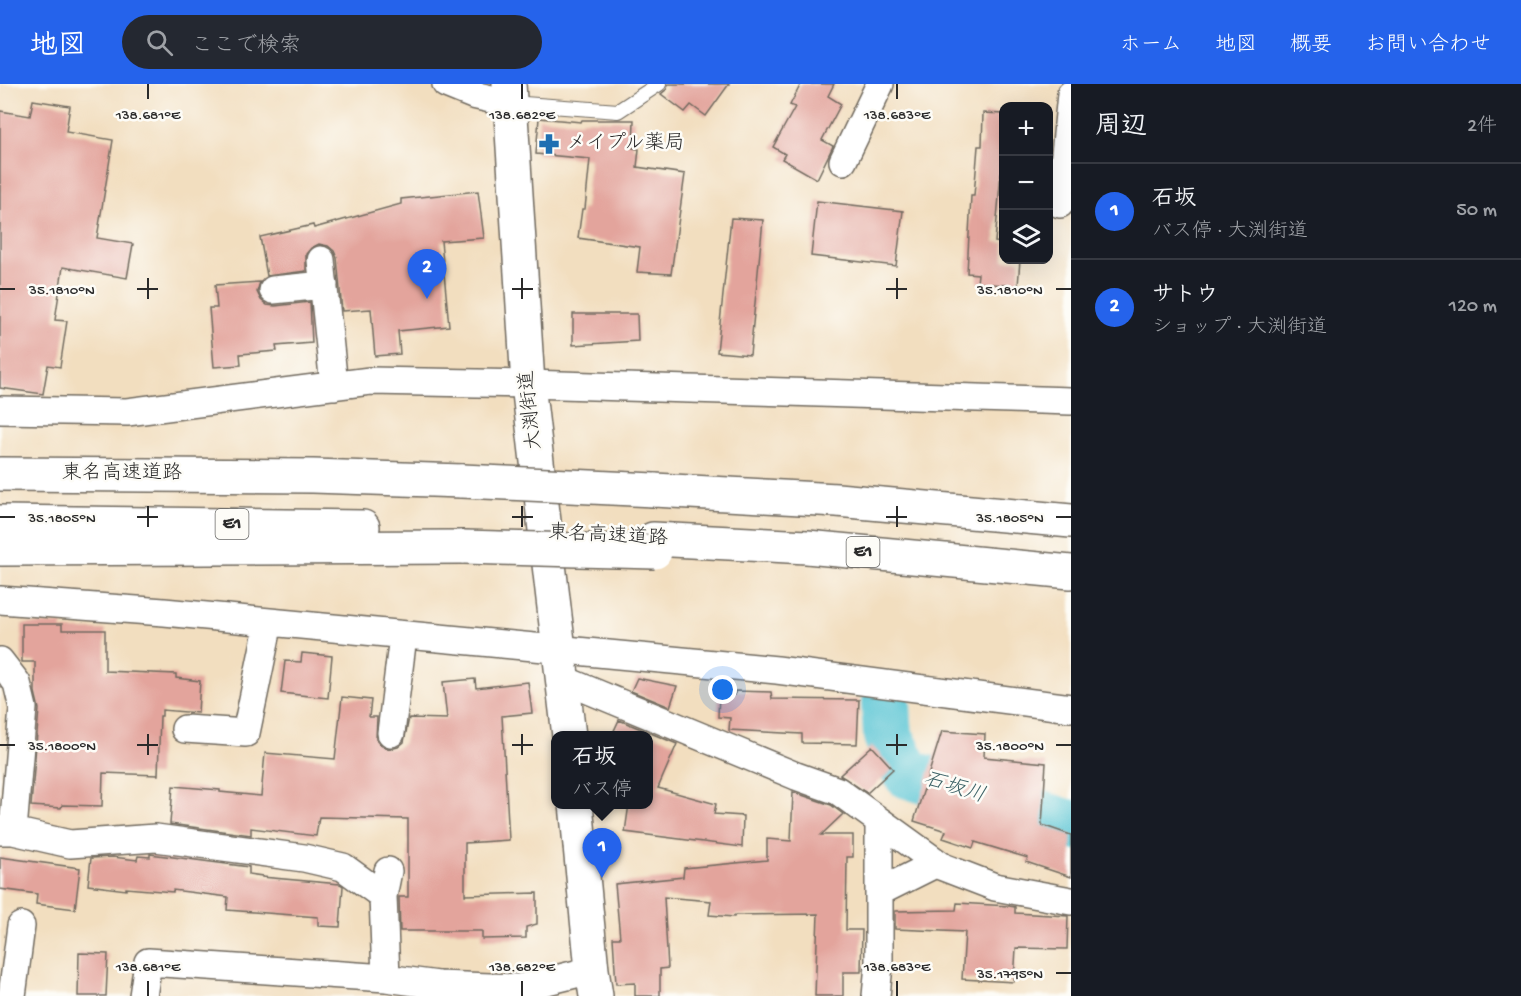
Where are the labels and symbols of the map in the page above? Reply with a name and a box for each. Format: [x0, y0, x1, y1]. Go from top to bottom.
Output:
text: 138.681°E [115, 107, 181, 125]
text: 138.682°E [488, 107, 556, 125]
text: 138.683°E [863, 107, 931, 125]
place label: メイプル薬局 [566, 131, 685, 156]
pharmacy icon: メイプル薬局 [537, 132, 561, 156]
pin: 2 [408, 250, 446, 299]
text: 35.1810°N [28, 282, 95, 300]
text: 35.1810°N [976, 282, 1043, 300]
street label: 大渕街道 [514, 369, 548, 451]
street label: 東名高速道路 [62, 461, 182, 486]
road number: E1 [216, 509, 248, 539]
text: 35.1805°N [27, 510, 96, 528]
text: 35.1805°N [975, 510, 1044, 528]
street label: 東名高速道路 [547, 520, 669, 552]
road number: E1 [846, 537, 880, 567]
your location [708, 675, 737, 704]
text: 35.1800°N [27, 738, 96, 756]
text: 35.1800°N [975, 738, 1044, 756]
water label: 石坂川 [920, 767, 988, 810]
pin: 1 [582, 828, 622, 878]
text: 138.681°E [115, 959, 181, 977]
text: 138.682°E [488, 959, 556, 977]
text: 138.683°E [863, 959, 931, 977]
text: 35.1795°N [976, 966, 1043, 984]

